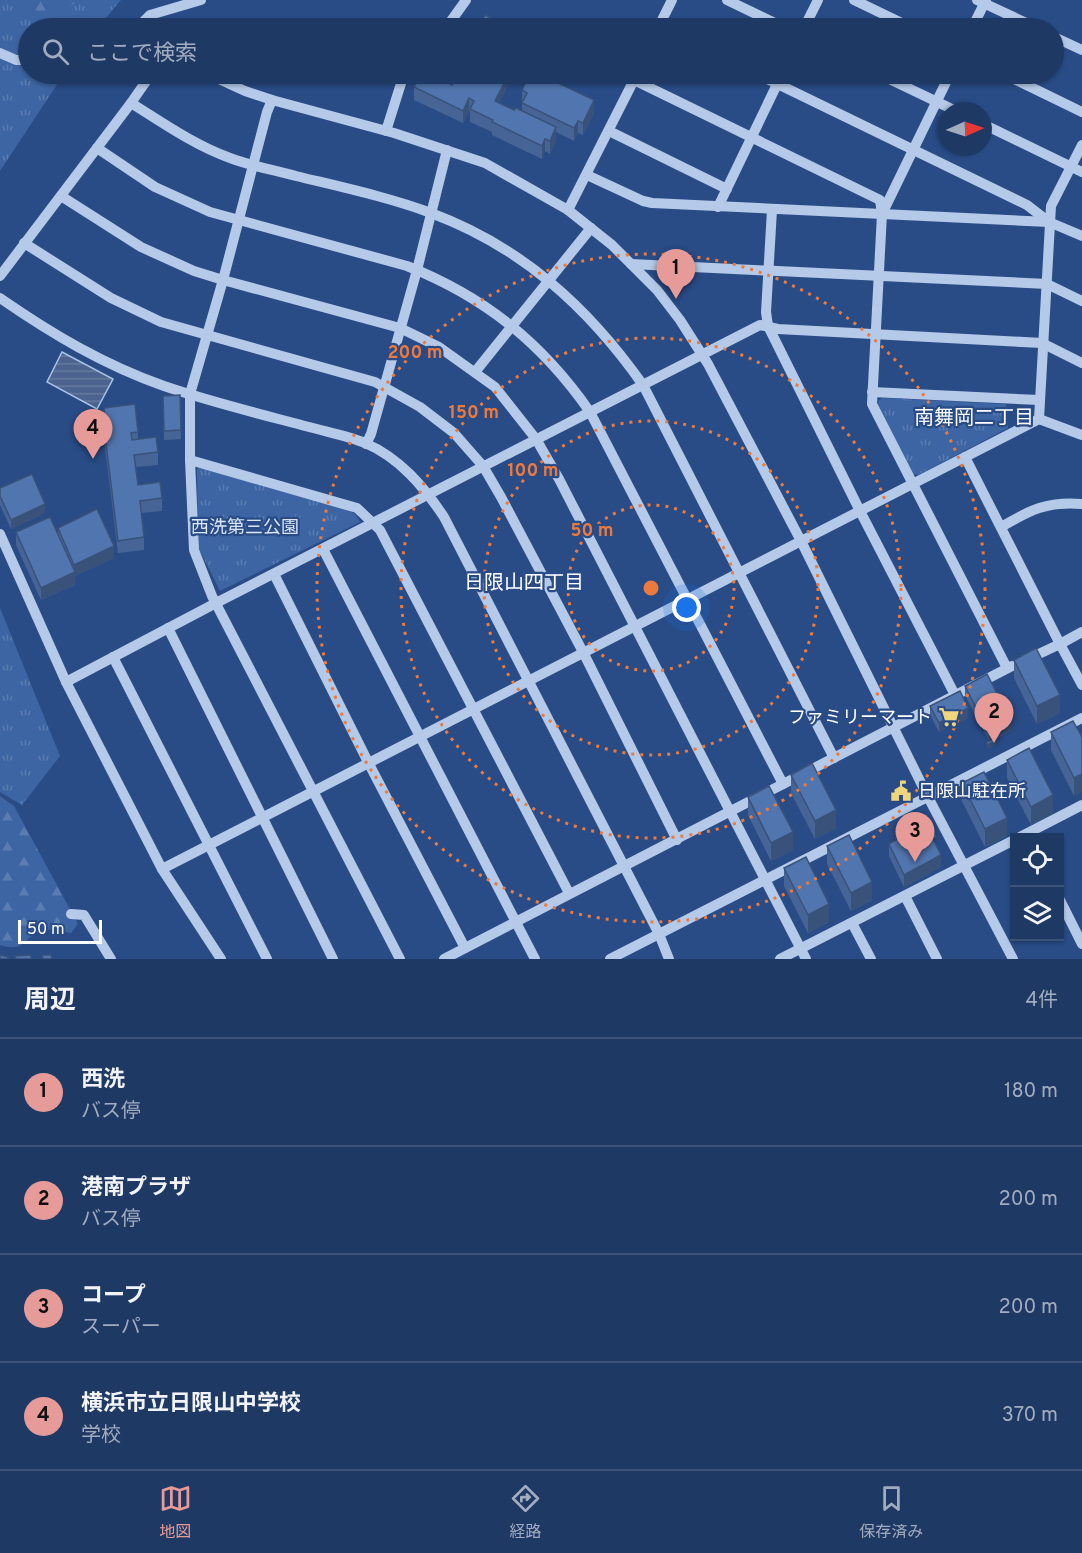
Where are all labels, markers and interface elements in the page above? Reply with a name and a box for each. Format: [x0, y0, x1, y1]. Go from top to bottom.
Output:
search box [18, 18, 1064, 84]
icon: search [39, 35, 72, 68]
text: ここで検索 [87, 41, 197, 68]
north arrow [938, 102, 992, 156]
pin: 1 [656, 250, 696, 299]
text: 200 m [387, 342, 443, 365]
text: 150 m [449, 402, 499, 425]
district label: 南舞岡二丁目 [914, 406, 1034, 432]
pin: 4 [74, 410, 112, 459]
text: 100 m [507, 460, 559, 483]
park label: 西洗第三公園 [191, 517, 299, 540]
text: 50 m [570, 520, 614, 543]
district label: 日限山四丁目 [464, 571, 584, 597]
centre of rings [641, 578, 661, 598]
your location [672, 593, 701, 622]
pin: 2 [974, 694, 1014, 743]
supermarket icon: ファミリーマート [937, 705, 961, 729]
place label: ファミリーマート [788, 707, 932, 730]
public building icon: 日限山駐在所 [889, 779, 913, 803]
place label: 日限山駐在所 [918, 781, 1026, 804]
pin: 3 [896, 812, 934, 862]
map controls [1010, 833, 1064, 941]
button: locate [1010, 833, 1064, 887]
button: layers [1010, 887, 1064, 941]
scale bar [18, 917, 102, 944]
text: 50 m [27, 920, 65, 940]
text: 周辺 [24, 985, 76, 1018]
text: 4件 [1026, 988, 1058, 1014]
text: 西洗 [81, 1067, 125, 1094]
text: 1 [40, 1079, 48, 1105]
text: 180 m [1004, 1079, 1058, 1105]
text: バス停 [81, 1099, 141, 1125]
text: 港南プラザ [81, 1175, 191, 1202]
text: 2 [37, 1187, 50, 1213]
text: 200 m [999, 1187, 1058, 1213]
text: バス停 [81, 1207, 141, 1233]
text: コープ [81, 1283, 146, 1310]
text: 3 [38, 1295, 50, 1321]
text: 200 m [999, 1295, 1058, 1321]
text: スーパー [81, 1315, 161, 1341]
text: 横浜市立日限山中学校 [81, 1391, 301, 1418]
text: 4 [37, 1403, 50, 1429]
text: 370 m [1002, 1403, 1058, 1429]
text: 学校 [81, 1423, 121, 1449]
tab: 地図 [159, 1482, 192, 1543]
tab: 経路 [509, 1482, 542, 1543]
tab: 保存済み [859, 1482, 923, 1543]

